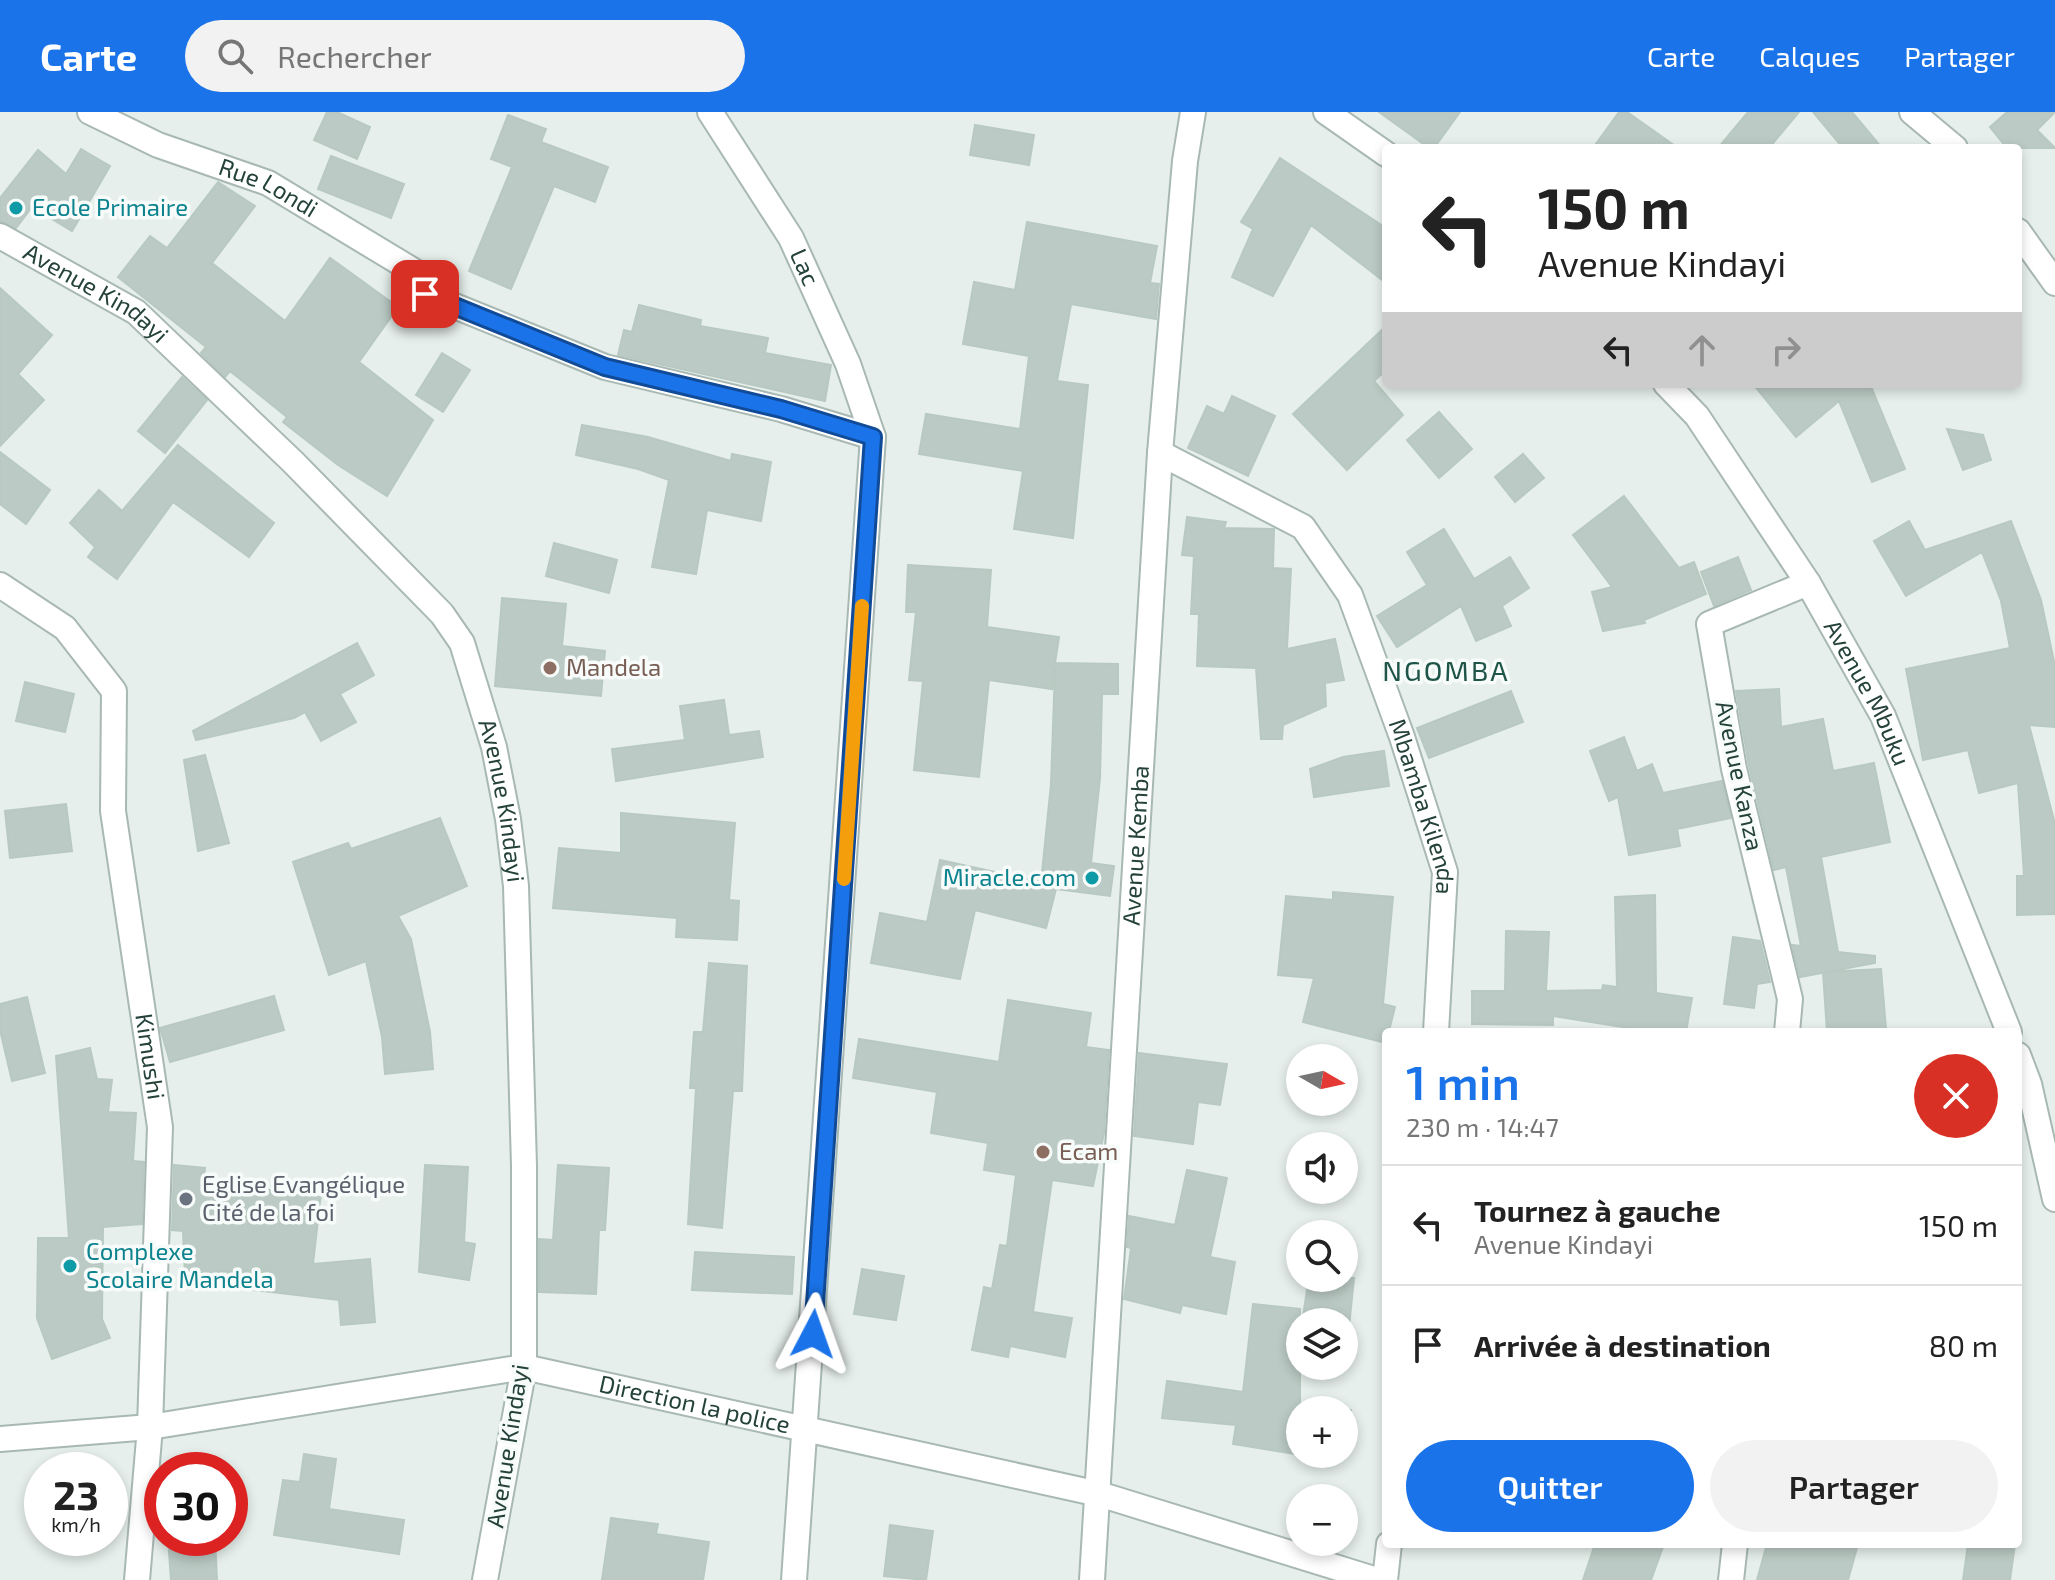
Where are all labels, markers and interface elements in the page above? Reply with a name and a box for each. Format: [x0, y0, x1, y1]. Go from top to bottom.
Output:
search box [185, 20, 745, 92]
text: Carte [40, 33, 137, 79]
icon: search [213, 34, 257, 78]
text: Rechercher [277, 38, 432, 74]
text: Carte [1647, 39, 1715, 73]
text: Calques [1759, 39, 1860, 73]
text: Partager [1904, 39, 2015, 73]
street label: Rue Londi [215, 151, 324, 223]
text: 150 m [1538, 173, 1690, 240]
icon: left [1406, 176, 1510, 280]
place label: Ecole Primaire [32, 192, 188, 221]
marker: Ecole Primaire [7, 199, 25, 217]
street label: Avenue Kindayi [19, 236, 175, 348]
text: Avenue Kindayi [1538, 241, 1786, 284]
street label: Lac [785, 244, 827, 290]
pin [391, 260, 459, 328]
icon: arrive [403, 272, 447, 316]
icon: left [1596, 328, 1640, 372]
icon: ahead [1680, 328, 1724, 372]
icon: right [1764, 328, 1808, 372]
street label: Avenue Mbuku [1819, 614, 1917, 769]
place label: Mandela [566, 652, 661, 681]
district label: NGOMBA [1382, 653, 1510, 687]
marker: Mandela [541, 659, 559, 677]
street label: Avenue Kanza [1710, 698, 1771, 853]
street label: Avenue Kindayi [473, 715, 531, 884]
street label: Mbamba Kilenda [1384, 715, 1461, 895]
street label: Avenue Kemba [1116, 764, 1154, 926]
place label: Miracle.com [943, 862, 1076, 891]
marker: Miracle.com [1083, 869, 1101, 887]
street label: Kimushi [130, 1011, 172, 1101]
north arrow [1286, 1044, 1358, 1116]
map controls [1286, 1044, 1358, 1556]
text: 1 min [1406, 1052, 1520, 1110]
button: close [1914, 1054, 1998, 1138]
text: 230 m · 14:47 [1406, 1111, 1559, 1142]
button: sound [1286, 1132, 1358, 1204]
place label: Ecam [1059, 1136, 1118, 1165]
marker: Ecam [1034, 1143, 1052, 1161]
place label: Eglise Evangélique Cité de la foi [202, 1169, 405, 1226]
marker: Eglise Evangélique Cité de la foi [177, 1190, 195, 1208]
text: Tournez à gauche [1474, 1192, 1721, 1228]
icon: left [1406, 1203, 1450, 1247]
text: 150 m [1919, 1207, 1998, 1243]
button: search [1286, 1220, 1358, 1292]
text: Avenue Kindayi [1474, 1228, 1653, 1259]
place label: Complexe Scolaire Mandela [86, 1236, 274, 1293]
marker: Complexe Scolaire Mandela [61, 1257, 79, 1275]
position arrow [771, 1292, 855, 1376]
button: layers [1286, 1308, 1358, 1380]
icon: arrive [1406, 1323, 1450, 1367]
text: Arrivée à destination [1474, 1327, 1771, 1363]
text: 80 m [1929, 1327, 1998, 1363]
street label: Avenue Kindayi [479, 1362, 534, 1530]
street label: Direction la police [597, 1368, 793, 1438]
button: + [1286, 1396, 1358, 1468]
button: Quitter [1406, 1440, 1694, 1532]
button: Partager [1710, 1440, 1998, 1532]
speed limit sign: 30 [144, 1452, 248, 1556]
text: 23 [53, 1470, 99, 1518]
button: − [1286, 1484, 1358, 1556]
text: km/h [51, 1512, 101, 1536]

